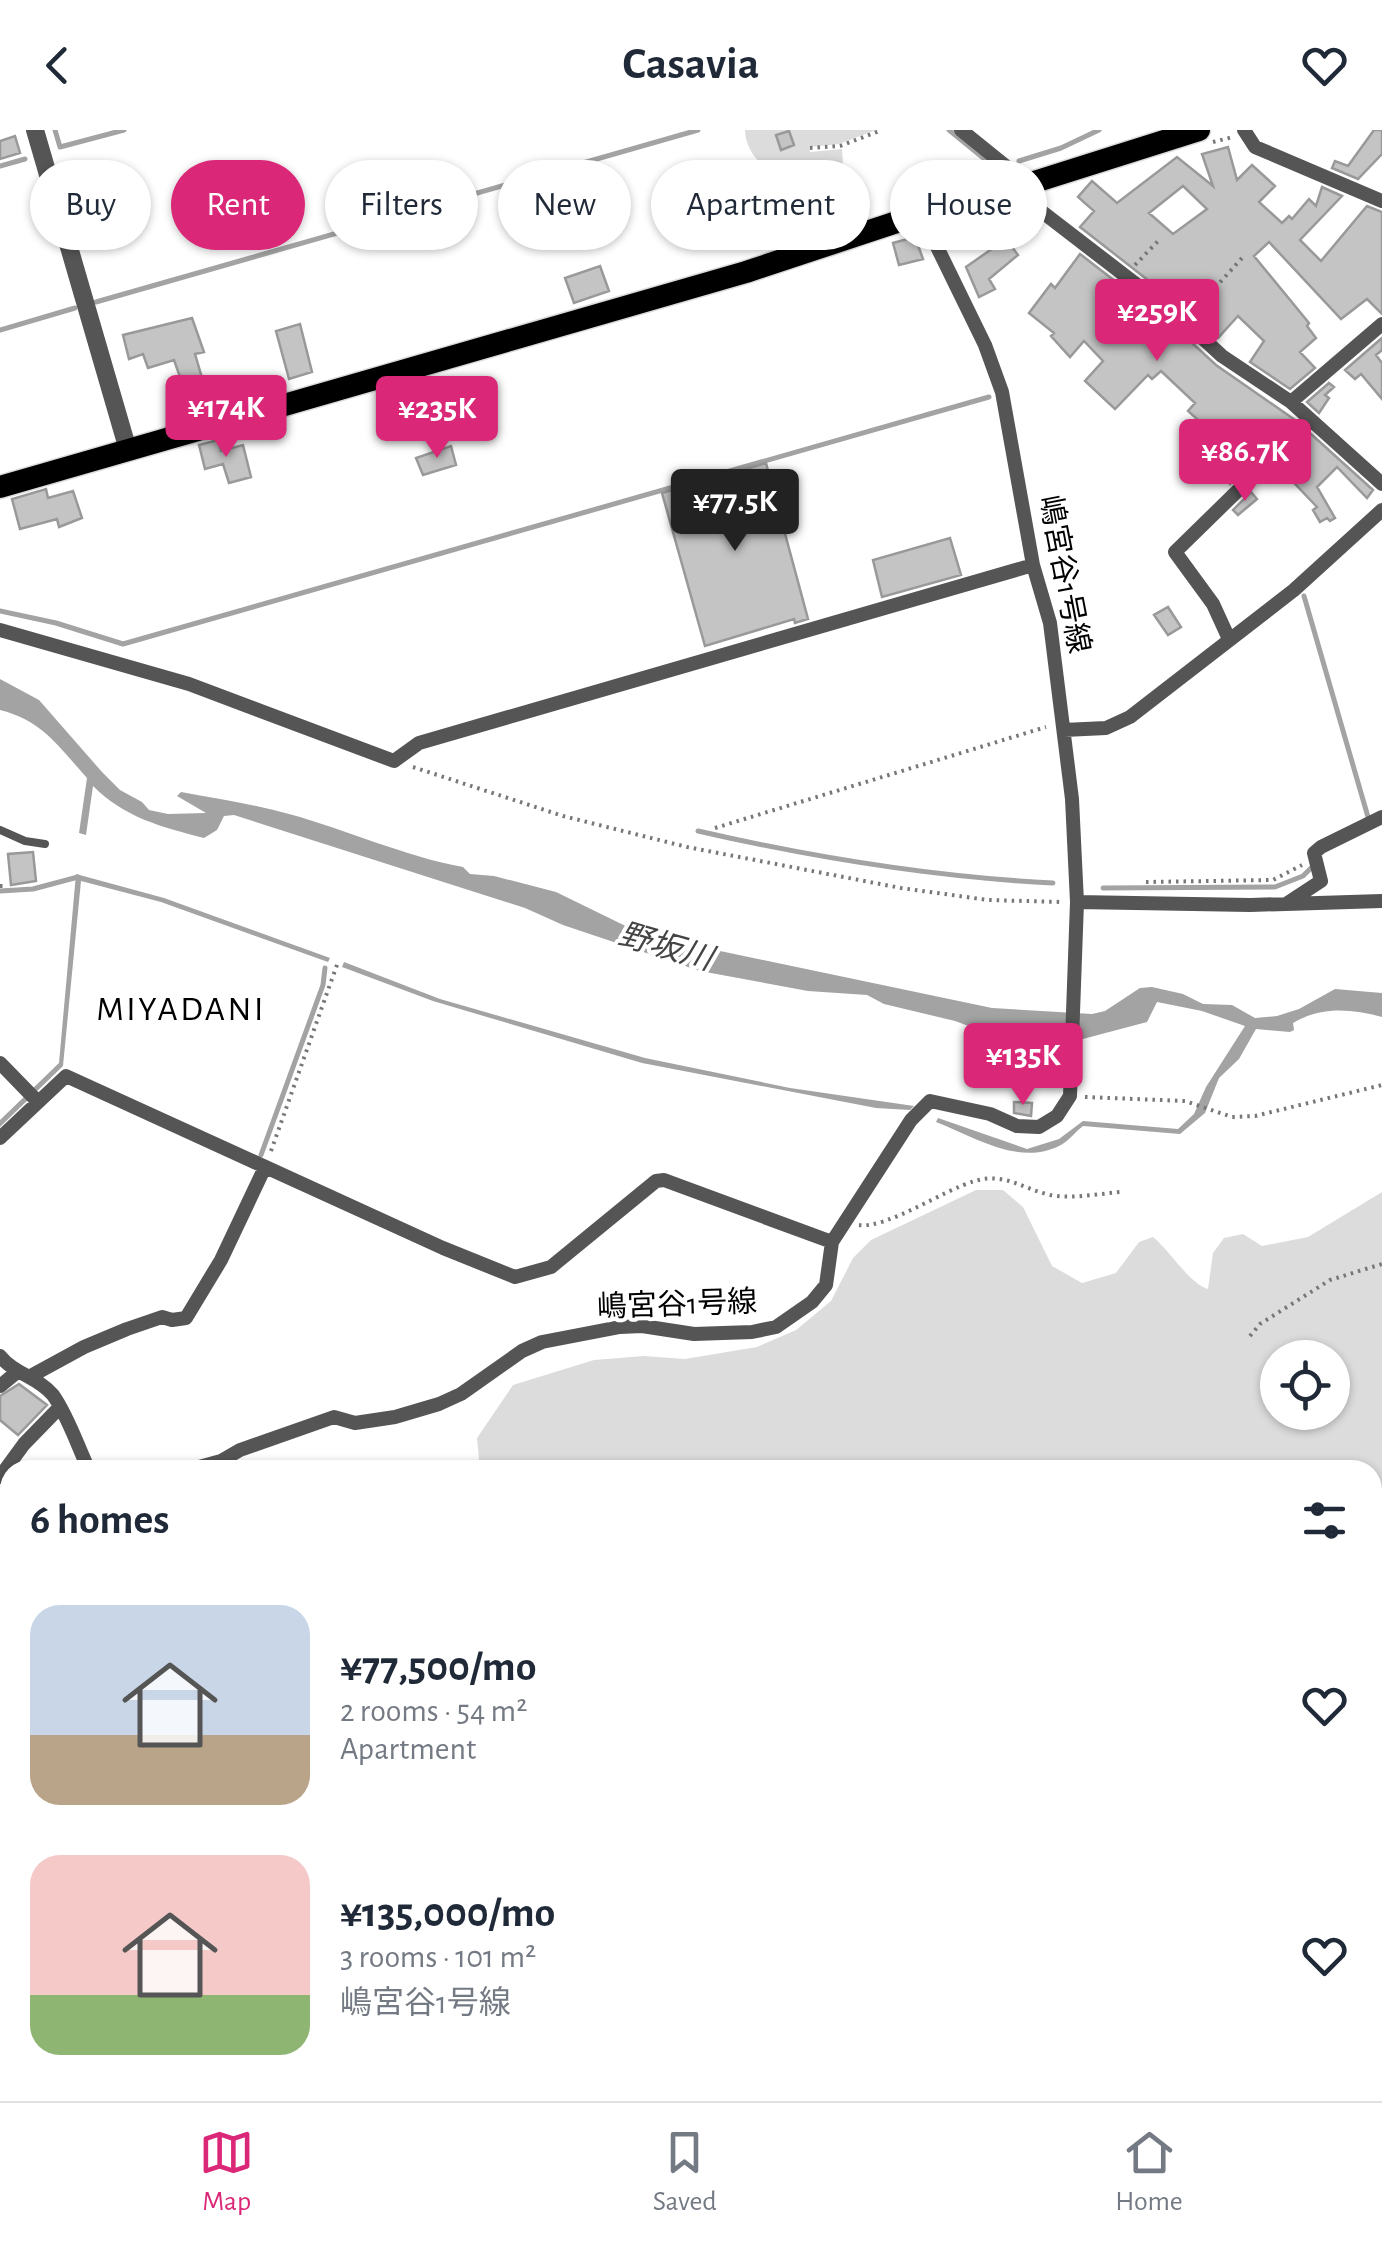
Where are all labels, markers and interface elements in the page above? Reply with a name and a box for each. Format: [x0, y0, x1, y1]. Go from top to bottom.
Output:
icon: back [30, 38, 85, 93]
icon: heart [1297, 38, 1352, 93]
text: Casavia [623, 42, 759, 87]
chip: Buy [30, 160, 151, 250]
chip: Rent [171, 160, 305, 250]
chip: Filters [325, 160, 478, 250]
chip: New [498, 160, 631, 250]
chip: Apartment [651, 160, 870, 250]
chip: House [890, 160, 1047, 250]
pin: ¥259K [1087, 279, 1227, 364]
text: ¥259K [1117, 295, 1197, 327]
pin: ¥174K [156, 375, 296, 460]
pin: ¥235K [367, 376, 507, 461]
text: ¥174K [188, 391, 264, 423]
text: ¥235K [398, 392, 476, 424]
pin: ¥86.7K [1164, 419, 1326, 504]
text: ¥86.7K [1201, 435, 1289, 467]
pin: ¥77.5K [654, 469, 816, 554]
text: ¥77.5K [693, 485, 777, 517]
street label: 嶋宮谷1号線 [1034, 492, 1096, 656]
water label: 野坂川 [615, 917, 719, 976]
district label: MIYADANI [96, 992, 266, 1027]
pin: ¥135K [953, 1023, 1093, 1108]
text: ¥135K [986, 1039, 1060, 1071]
street label: 嶋宮谷1号線 [596, 1285, 758, 1323]
map controls [1260, 1340, 1350, 1430]
button: locate [1260, 1340, 1350, 1430]
icon: filters [1297, 1493, 1352, 1548]
text: 6 homes [30, 1499, 169, 1541]
icon: home [110, 1645, 230, 1765]
text: ¥77,500/mo [340, 1646, 536, 1688]
icon: heart [1297, 1678, 1352, 1733]
text: 2 rooms · 54 m² [340, 1695, 527, 1727]
text: Apartment [340, 1733, 476, 1765]
text: ¥135,000/mo [340, 1892, 555, 1934]
icon: home [110, 1895, 230, 2015]
icon: heart [1297, 1928, 1352, 1983]
text: 3 rooms · 101 m² [340, 1941, 536, 1973]
text: 嶋宮谷1号線 [340, 1987, 511, 2019]
tab: Map [199, 2125, 254, 2219]
tab: Saved [653, 2125, 717, 2219]
tab: Home [1115, 2125, 1183, 2219]

